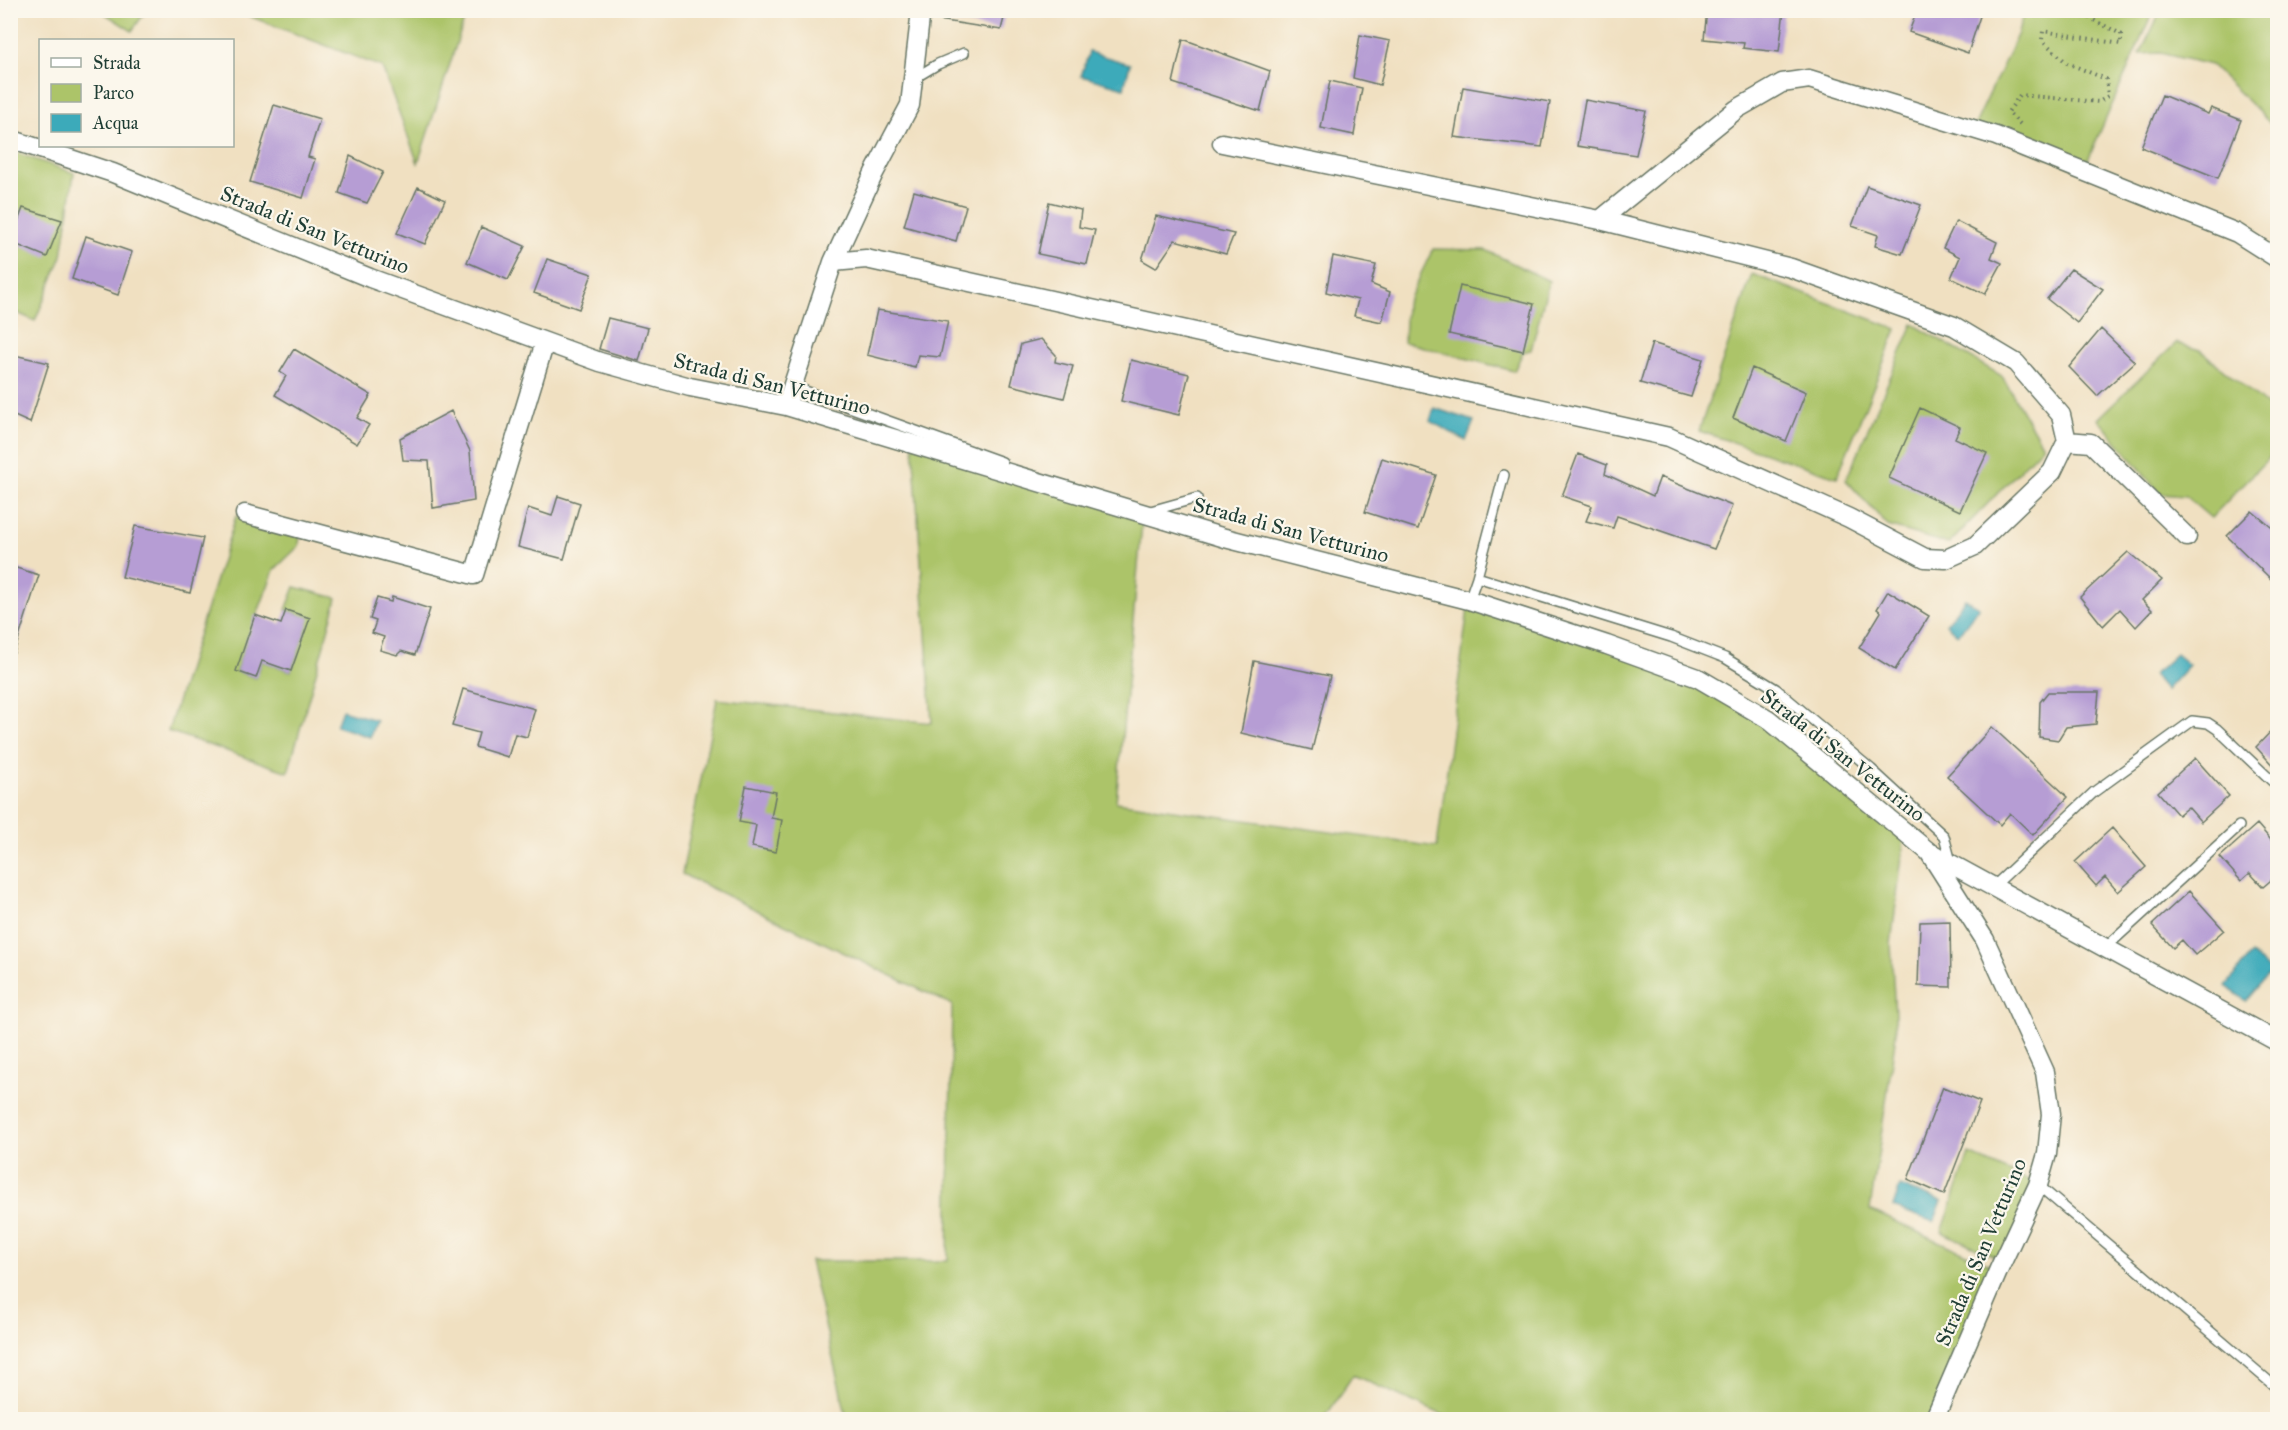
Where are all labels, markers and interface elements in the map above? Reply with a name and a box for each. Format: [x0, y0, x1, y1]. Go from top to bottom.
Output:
legend [39, 39, 234, 147]
text: Strada [93, 52, 141, 74]
text: Parco [93, 82, 134, 104]
text: Acqua [92, 112, 139, 135]
street label: Strada di San Vetturino [217, 180, 414, 280]
street label: Strada di San Vetturino [671, 347, 873, 421]
street label: Strada di San Vetturino [1190, 491, 1392, 569]
street label: Strada di San Vetturino [1756, 683, 1931, 827]
street label: Strada di San Vetturino [1930, 1154, 2032, 1350]

